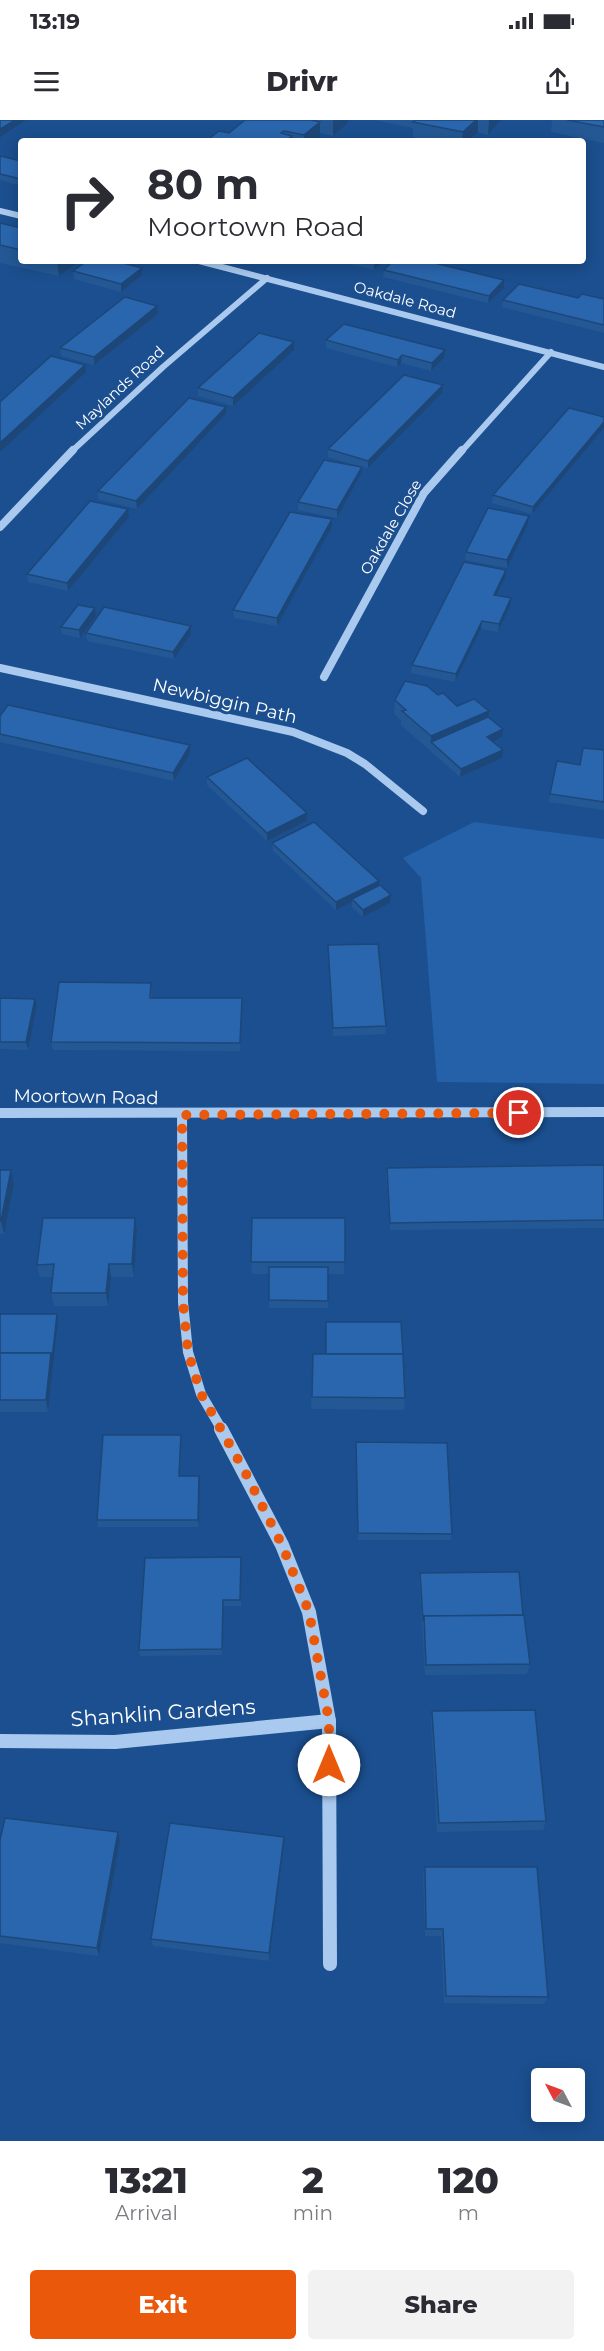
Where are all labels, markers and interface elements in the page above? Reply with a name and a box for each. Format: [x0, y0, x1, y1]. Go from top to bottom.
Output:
text: 13:19 [30, 8, 80, 35]
icon: menu [30, 65, 63, 98]
text: Drivr [266, 65, 338, 98]
icon: share [541, 65, 574, 98]
text: 80 m [147, 158, 259, 210]
icon: right [48, 162, 126, 240]
text: Moortown Road [147, 210, 365, 243]
street label: Oakdale Road [352, 277, 458, 322]
street label: Maylands Road [71, 342, 168, 434]
street label: Oakdale Close [356, 476, 425, 578]
street label: Newbiggin Path [151, 674, 299, 728]
street label: Moortown Road [13, 1085, 159, 1109]
pin [493, 1087, 544, 1138]
icon: arrive [502, 1096, 535, 1129]
street label: Shanklin Gardens [70, 1694, 256, 1731]
position arrow [297, 1733, 361, 1797]
north arrow [531, 2068, 585, 2122]
map controls [531, 2068, 585, 2122]
text: 13:21 [105, 2158, 188, 2202]
text: 2 [302, 2158, 324, 2202]
text: 120 [438, 2158, 499, 2202]
text: Arrival [115, 2201, 178, 2225]
text: min [293, 2201, 333, 2225]
text: m [458, 2201, 479, 2225]
button: Exit [30, 2270, 296, 2339]
button: Share [308, 2270, 574, 2339]

